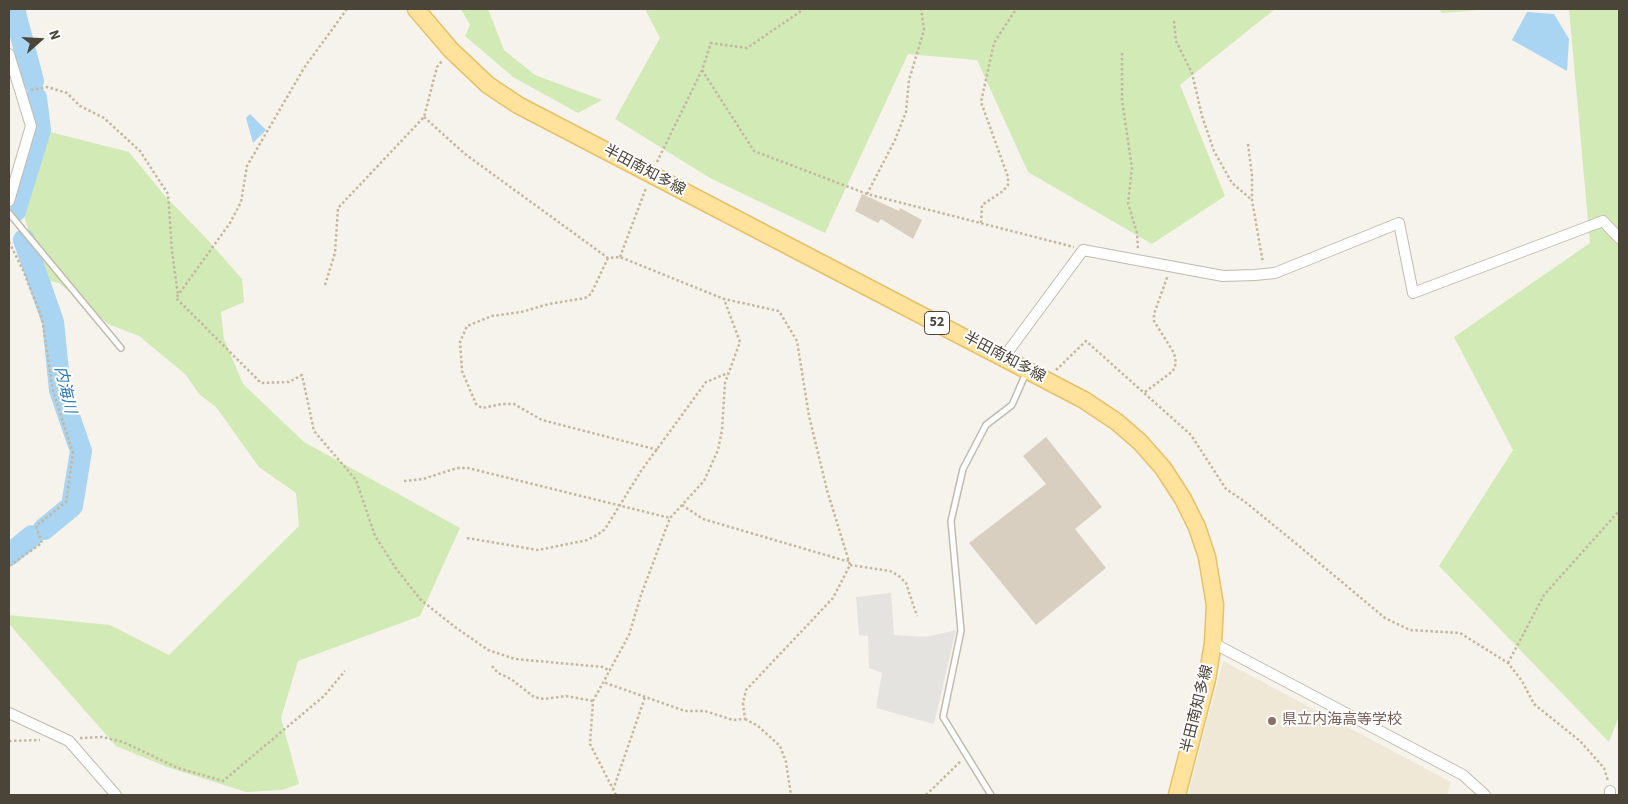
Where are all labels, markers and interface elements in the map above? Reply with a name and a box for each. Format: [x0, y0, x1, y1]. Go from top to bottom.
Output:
north arrow [15, 15, 65, 65]
text: N [43, 27, 65, 43]
street label: 半田南知多線 [600, 142, 688, 200]
road number: 52 [924, 312, 950, 334]
street label: 半田南知多線 [960, 329, 1048, 387]
water label: 内海川 [49, 364, 79, 416]
street label: 半田南知多線 [1178, 663, 1218, 755]
place label: 県立内海高等学校 [1282, 712, 1402, 730]
marker: 県立内海高等学校 [1266, 715, 1278, 727]

